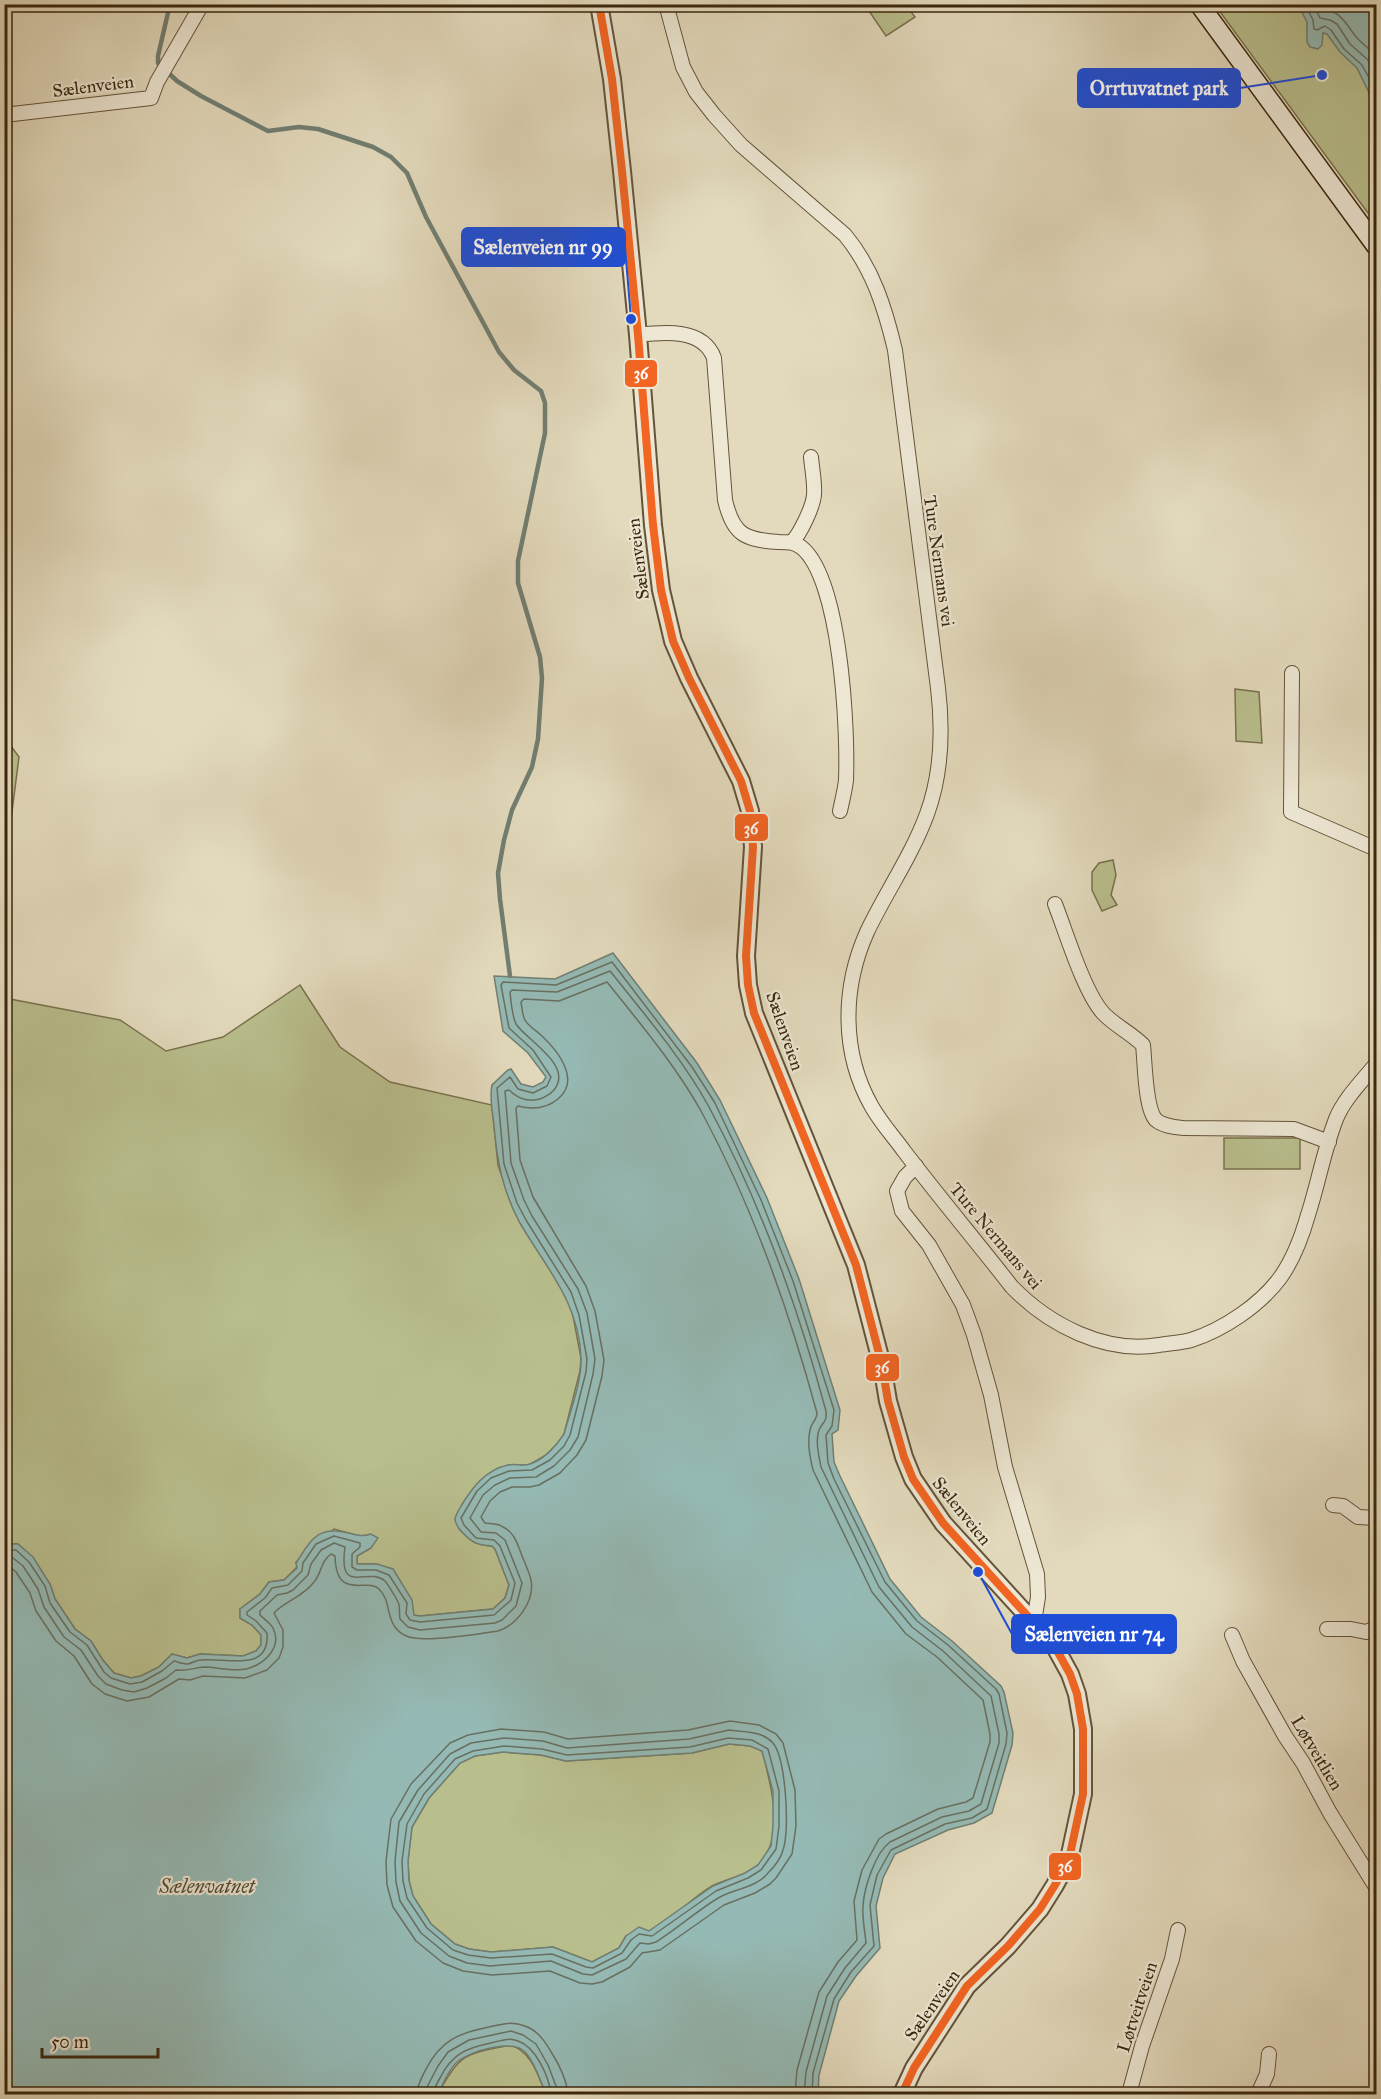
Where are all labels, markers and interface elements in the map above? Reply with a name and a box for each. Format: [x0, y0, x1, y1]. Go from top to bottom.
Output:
callout: Orrtuvatnet park [1078, 69, 1240, 107]
street label: Sælenveien [51, 70, 135, 102]
text: Orrtuvatnet park [1090, 76, 1229, 101]
callout: Sælenveien nr 99 [462, 228, 625, 266]
text: Sælenveien nr 99 [473, 235, 613, 260]
line badge: 36 [624, 359, 658, 388]
text: 36 [634, 364, 649, 384]
street label: Ture Nermans vei [919, 494, 959, 628]
street label: Sælenveien [622, 517, 654, 601]
line badge: 36 [734, 813, 769, 842]
text: 36 [744, 819, 759, 839]
street label: Sælenveien [761, 989, 809, 1073]
street label: Ture Nermans vei [945, 1178, 1047, 1294]
line badge: 36 [865, 1353, 900, 1382]
text: 36 [875, 1358, 890, 1378]
street label: Sælenveien [928, 1472, 996, 1550]
callout: Sælenveien nr 74 [1012, 1615, 1176, 1653]
text: Sælenveien nr 74 [1024, 1622, 1164, 1647]
street label: Løtveitlien [1286, 1712, 1348, 1794]
line badge: 36 [1048, 1852, 1082, 1881]
text: 36 [1058, 1857, 1073, 1877]
water label: Sælenvatnet [158, 1874, 257, 1898]
street label: Løtveitveien [1112, 1959, 1162, 2055]
street label: Sælenveien [900, 1965, 965, 2045]
scale bar [42, 2021, 158, 2059]
text: 50 m [51, 2031, 89, 2053]

